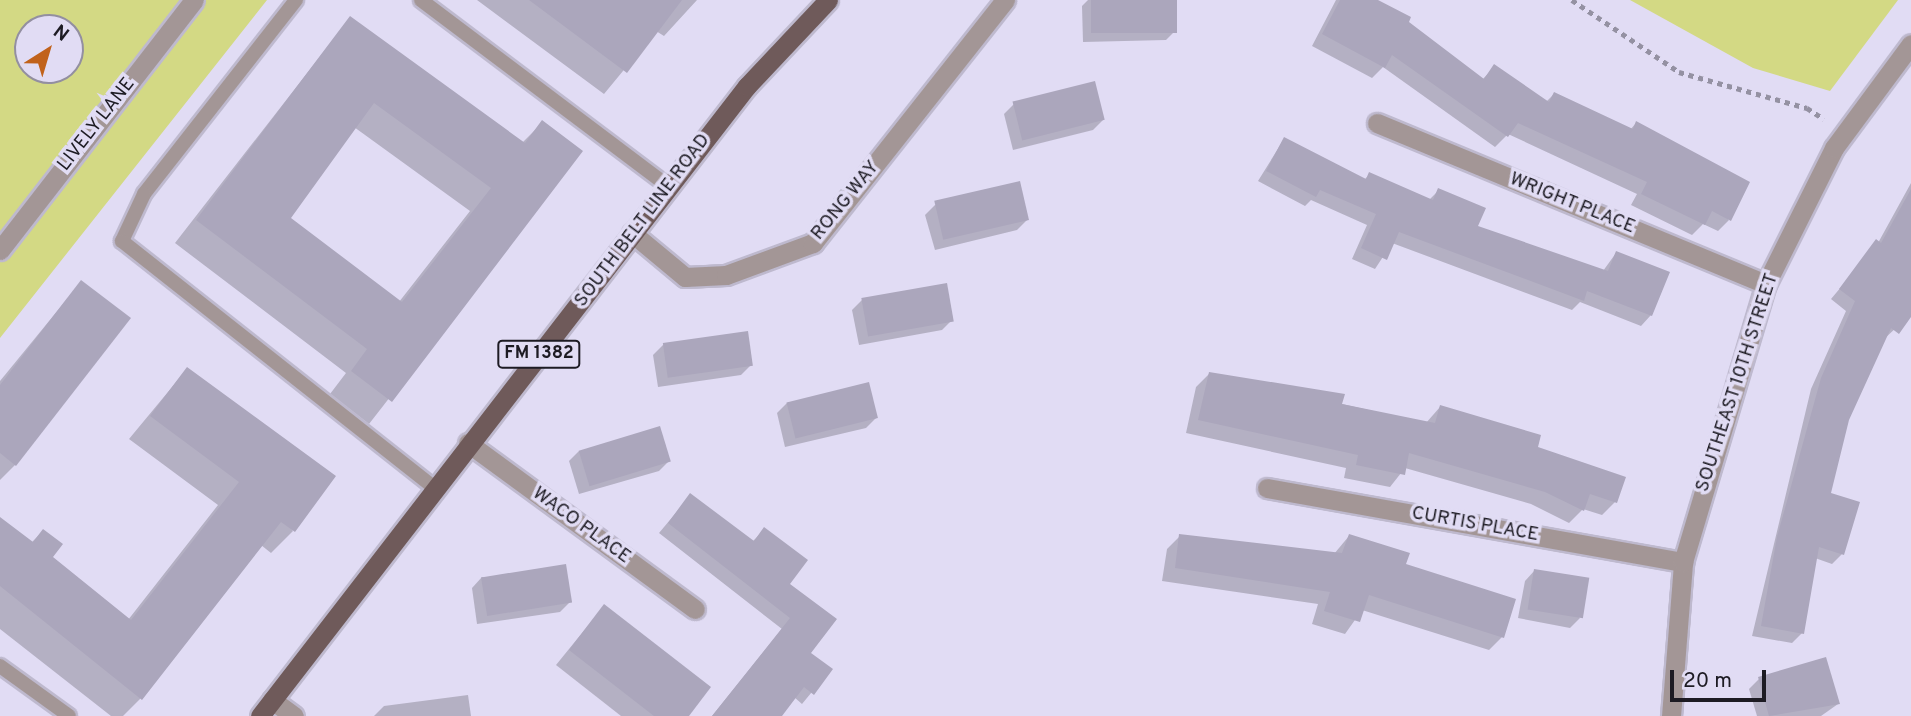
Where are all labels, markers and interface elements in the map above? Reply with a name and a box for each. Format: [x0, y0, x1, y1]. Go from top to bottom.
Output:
north arrow [14, 14, 84, 84]
text: N [48, 20, 73, 48]
street label: LIVELY LANE [53, 73, 141, 177]
street label: SOUTH BELT LINE ROAD [570, 130, 716, 312]
street label: RONG WAY [807, 157, 885, 245]
street label: WRIGHT PLACE [1506, 168, 1638, 240]
street label: SOUTHEAST 10TH STREET [1692, 271, 1784, 495]
road number: FM 1382 [497, 340, 581, 368]
street label: WACO PLACE [527, 483, 635, 569]
street label: CURTIS PLACE [1410, 503, 1540, 547]
scale bar [1673, 656, 1769, 700]
text: 20 m [1683, 668, 1732, 695]

